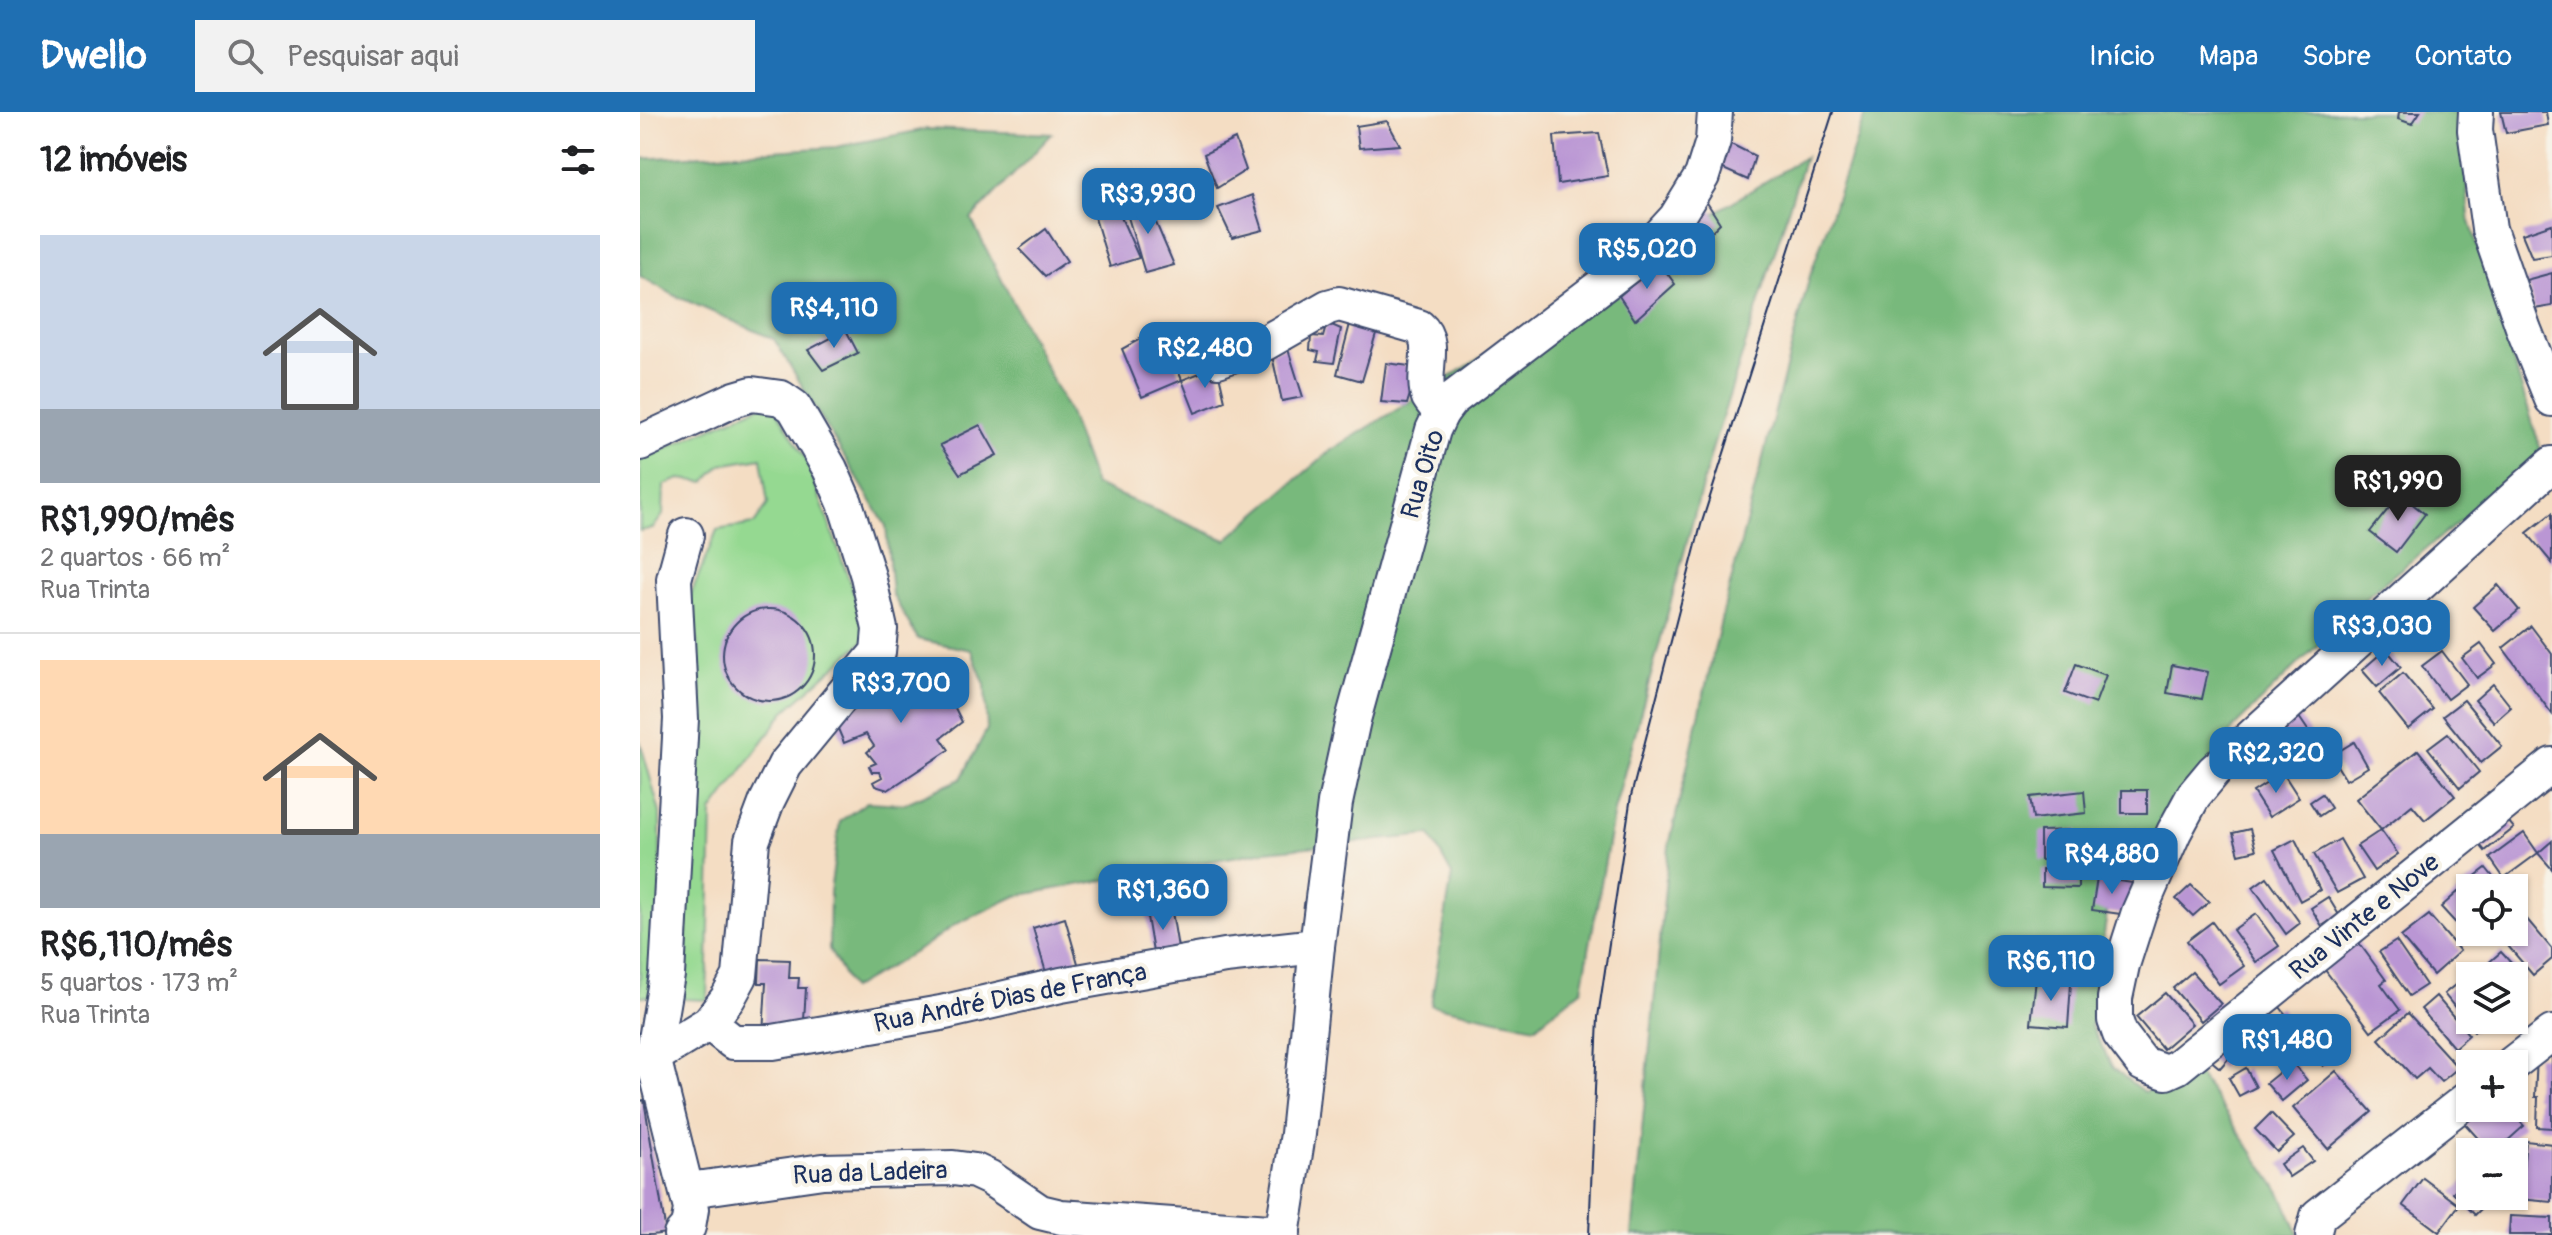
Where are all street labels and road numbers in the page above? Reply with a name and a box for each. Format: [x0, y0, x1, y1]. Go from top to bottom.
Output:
street label: Rua Oito [1394, 426, 1452, 523]
street label: Rua Vinte e Nove [2283, 846, 2446, 987]
street label: Rua André Dias de França [871, 956, 1149, 1040]
street label: Rua da Ladeira [792, 1154, 948, 1192]

